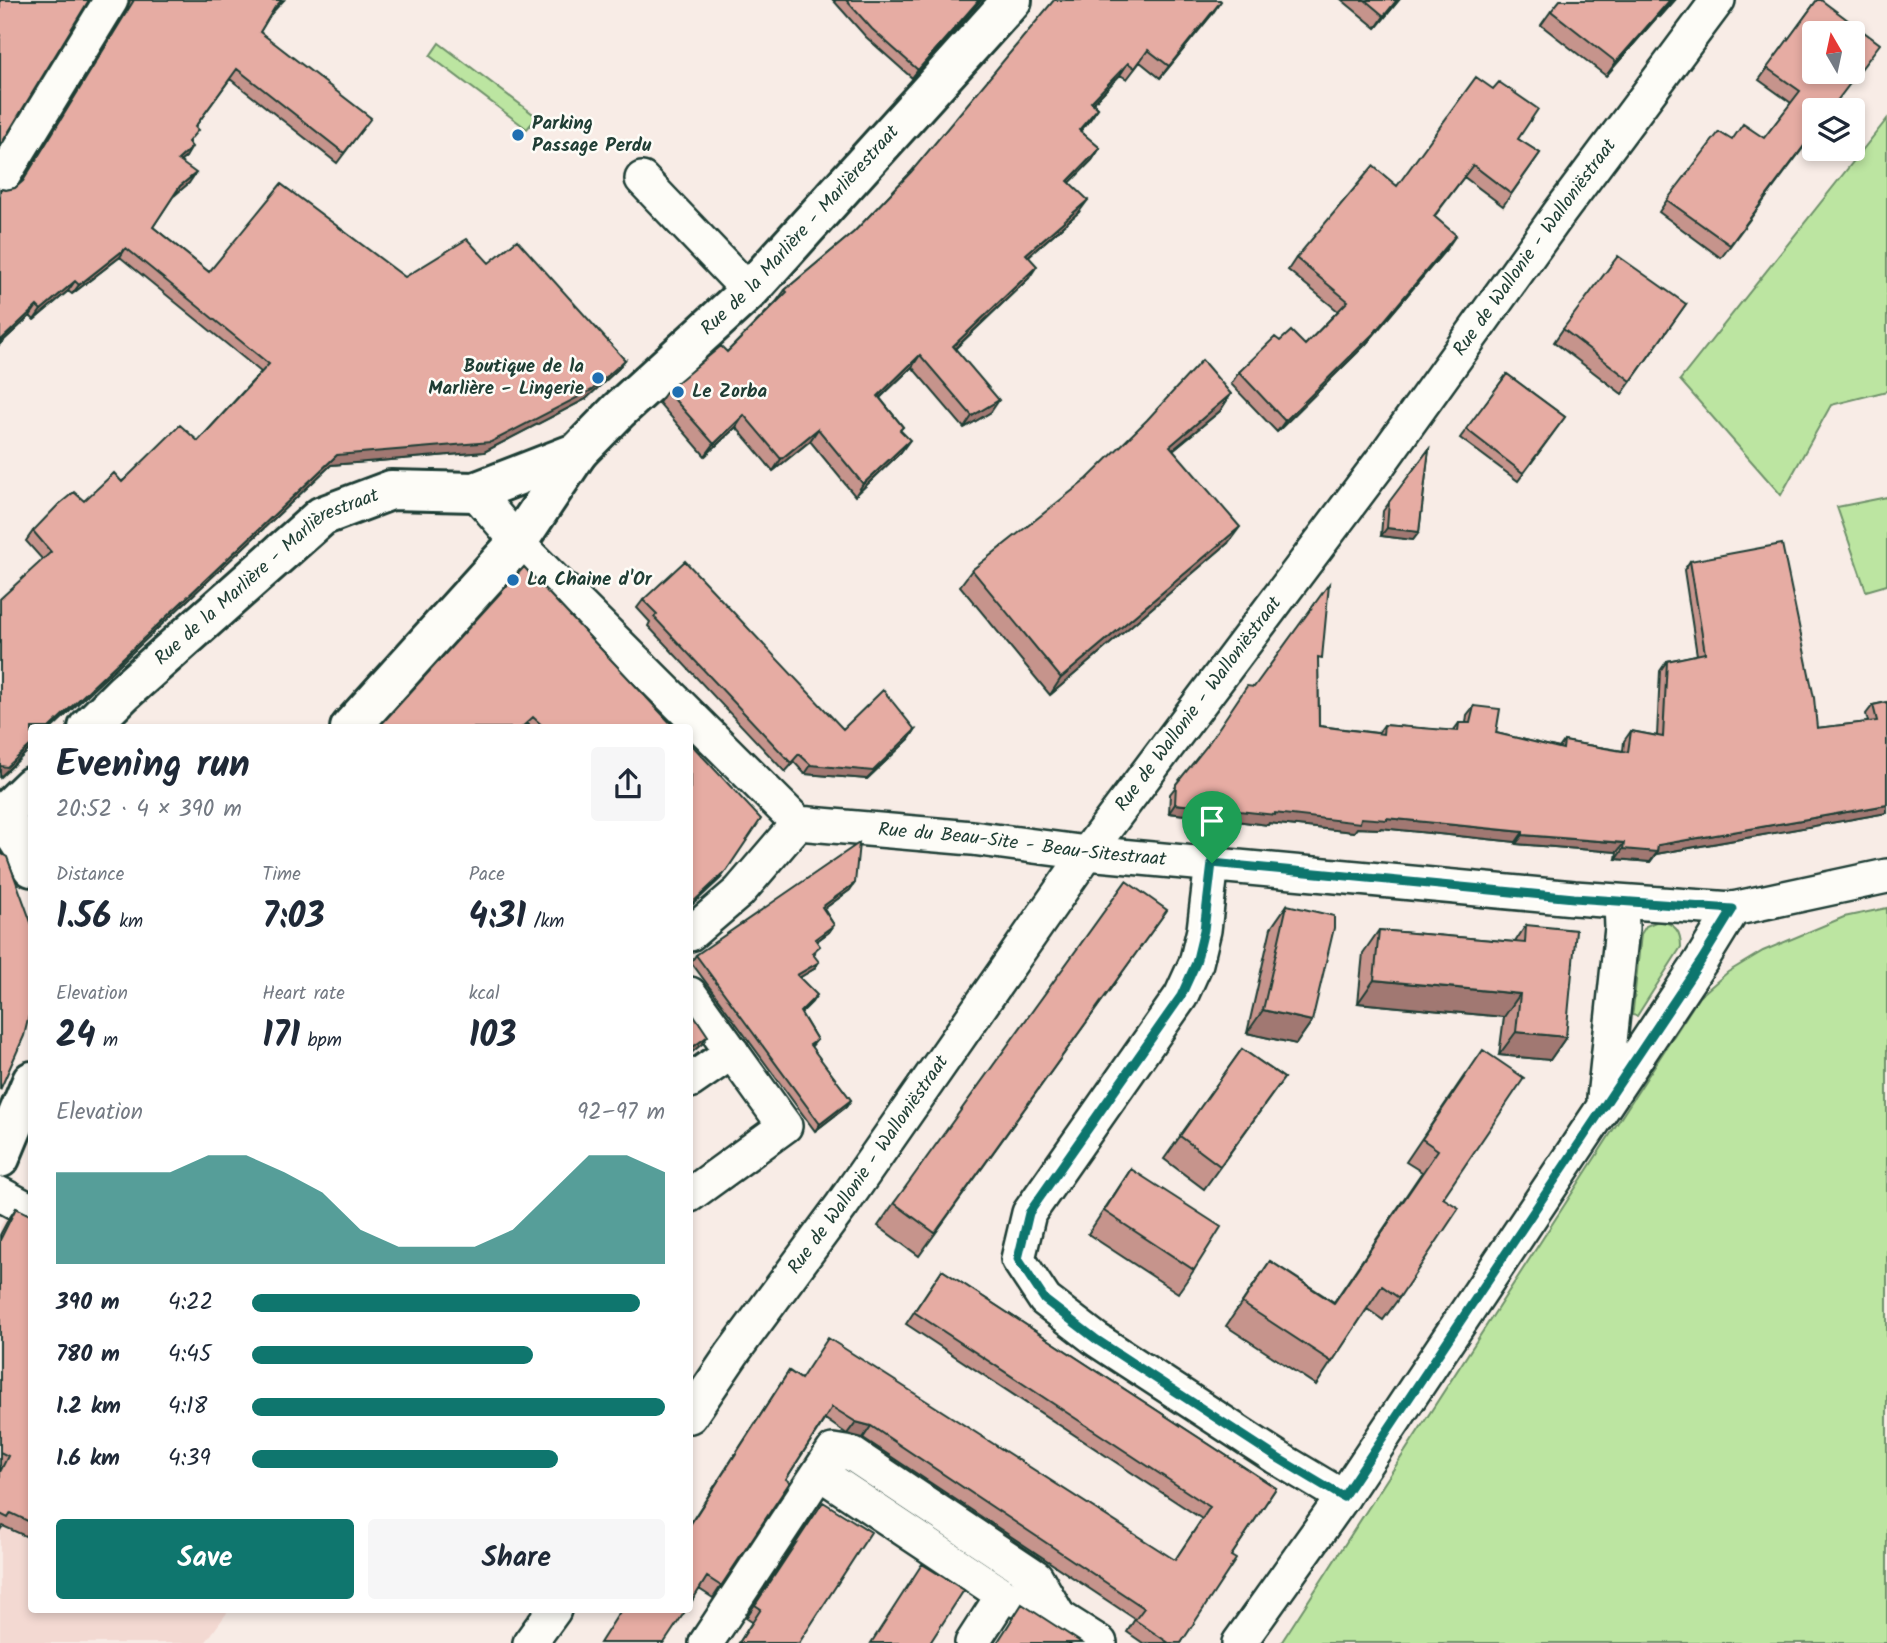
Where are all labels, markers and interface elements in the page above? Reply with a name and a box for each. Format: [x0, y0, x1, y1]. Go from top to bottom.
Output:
north arrow [1802, 21, 1866, 84]
map controls [1802, 21, 1865, 161]
button: layers [1802, 98, 1865, 161]
place label: Parking Passage Perdu [532, 109, 652, 161]
street label: Rue de la Marlière - Marlièrestraat [694, 118, 907, 343]
marker: Parking Passage Perdu [510, 127, 526, 143]
street label: Rue de Wallonie - Walloniëstraat [1446, 132, 1625, 363]
place label: Boutique de la Marlière - Lingerie [428, 352, 584, 404]
marker: Boutique de la Marlière - Lingerie [590, 370, 606, 386]
place label: Le Zorba [692, 377, 768, 407]
marker: Le Zorba [670, 384, 686, 400]
street label: Rue de la Marlière - Marlièrestraat [148, 481, 384, 673]
place label: La Chaine d'Or [527, 565, 653, 595]
marker: La Chaine d'Or [505, 572, 521, 588]
street label: Rue de Wallonie - Walloniëstraat [1108, 590, 1290, 818]
text: Evening run [56, 736, 250, 796]
button: share [591, 747, 665, 821]
pin [1182, 791, 1242, 863]
text: 20:52 · 4 × 390 m [56, 792, 242, 828]
icon: arrive [1193, 802, 1231, 840]
street label: Rue du Beau-Site - Beau-Sitestraat [877, 815, 1168, 875]
text: Distance [56, 860, 124, 890]
text: Time [262, 860, 301, 890]
text: Pace [469, 860, 505, 890]
text: 1.56 [56, 890, 112, 946]
text: 7:03 [262, 890, 325, 946]
text: 4:31 [469, 890, 526, 946]
text: km [112, 907, 143, 937]
text: /km [526, 907, 564, 937]
text: Elevation [56, 979, 128, 1009]
text: Heart rate [262, 979, 345, 1009]
text: kcal [469, 979, 500, 1009]
text: 24 [56, 1009, 95, 1065]
text: 171 [262, 1009, 300, 1065]
text: 103 [469, 1009, 516, 1065]
text: m [95, 1026, 118, 1056]
text: bpm [300, 1026, 342, 1056]
street label: Rue de Wallonie - Walloniëstraat [780, 1049, 957, 1281]
text: Elevation [56, 1095, 143, 1131]
text: 92–97 m [577, 1095, 665, 1131]
text: 390 m [56, 1285, 120, 1321]
text: 4:22 [168, 1285, 213, 1321]
text: 780 m [56, 1337, 120, 1373]
text: 4:45 [168, 1337, 211, 1373]
text: 1.2 km [56, 1389, 121, 1425]
text: 4:18 [168, 1389, 207, 1425]
text: 1.6 km [56, 1441, 120, 1477]
text: 4:39 [168, 1441, 211, 1477]
button: Save [56, 1519, 354, 1599]
button: Share [368, 1519, 665, 1599]

